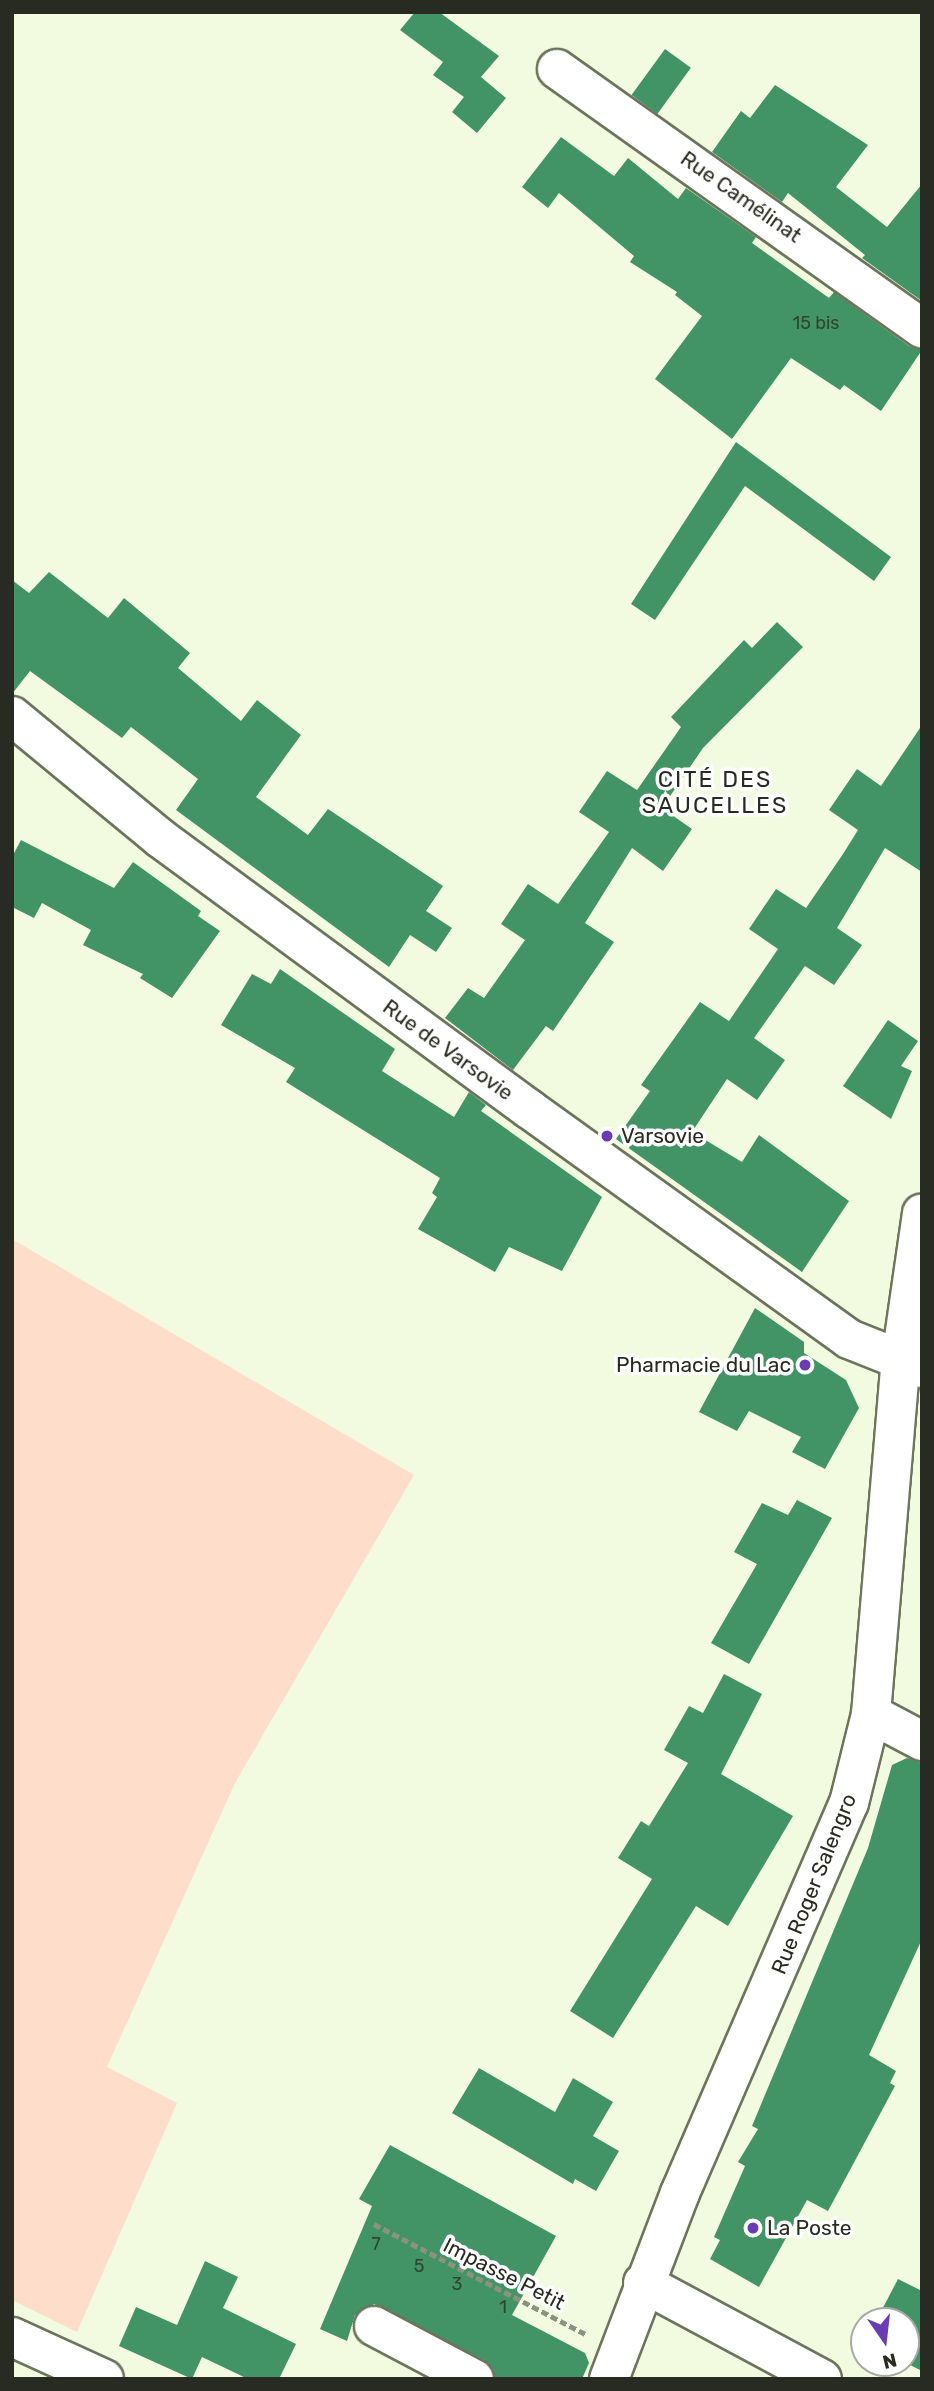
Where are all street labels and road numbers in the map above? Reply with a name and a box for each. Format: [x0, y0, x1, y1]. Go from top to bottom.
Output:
street label: Rue Camélinat [676, 146, 806, 248]
street label: Rue de Varsovie [378, 994, 518, 1106]
street label: Rue Roger Salengro [766, 1790, 862, 1978]
street label: Impasse Petit [439, 2232, 569, 2316]

